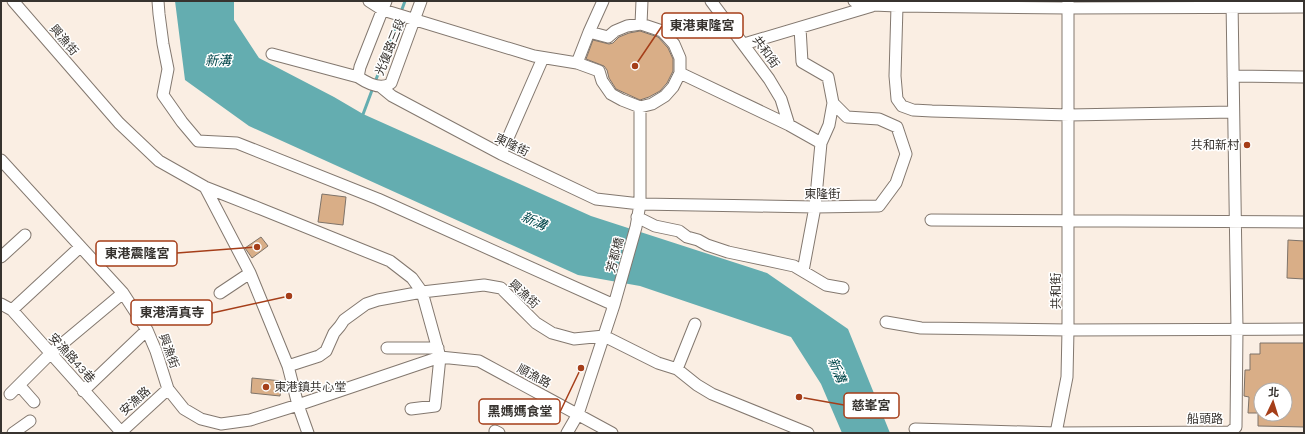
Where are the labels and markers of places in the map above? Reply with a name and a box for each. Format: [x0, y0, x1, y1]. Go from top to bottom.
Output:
callout: 東港東隆宮 [662, 13, 743, 38]
place label: 共和新村 [1191, 138, 1240, 152]
marker: 共和新村 [1242, 140, 1252, 150]
callout: 東港震隆宮 [96, 241, 177, 266]
callout: 東港清真寺 [131, 300, 212, 325]
place label: 東港鎮共心堂 [274, 380, 346, 394]
marker: 東港鎮共心堂 [261, 382, 271, 392]
callout: 慈峯宮 [844, 393, 899, 418]
callout: 黑媽媽食堂 [479, 399, 560, 424]

